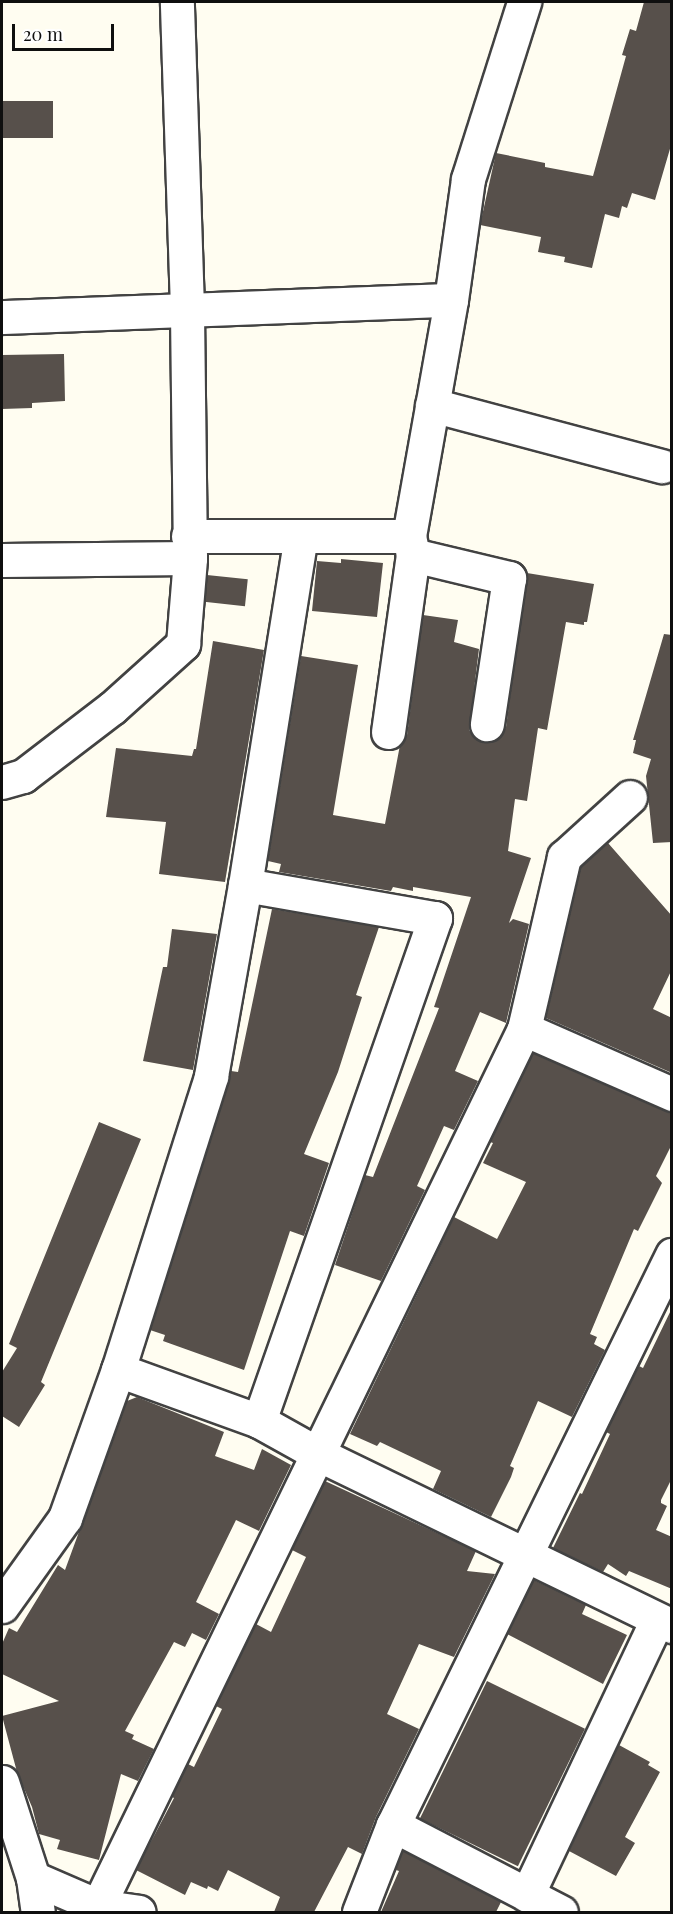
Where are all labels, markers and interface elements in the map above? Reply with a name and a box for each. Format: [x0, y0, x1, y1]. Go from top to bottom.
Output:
scale bar [15, 12, 117, 50]
text: 20 m [23, 22, 63, 46]

